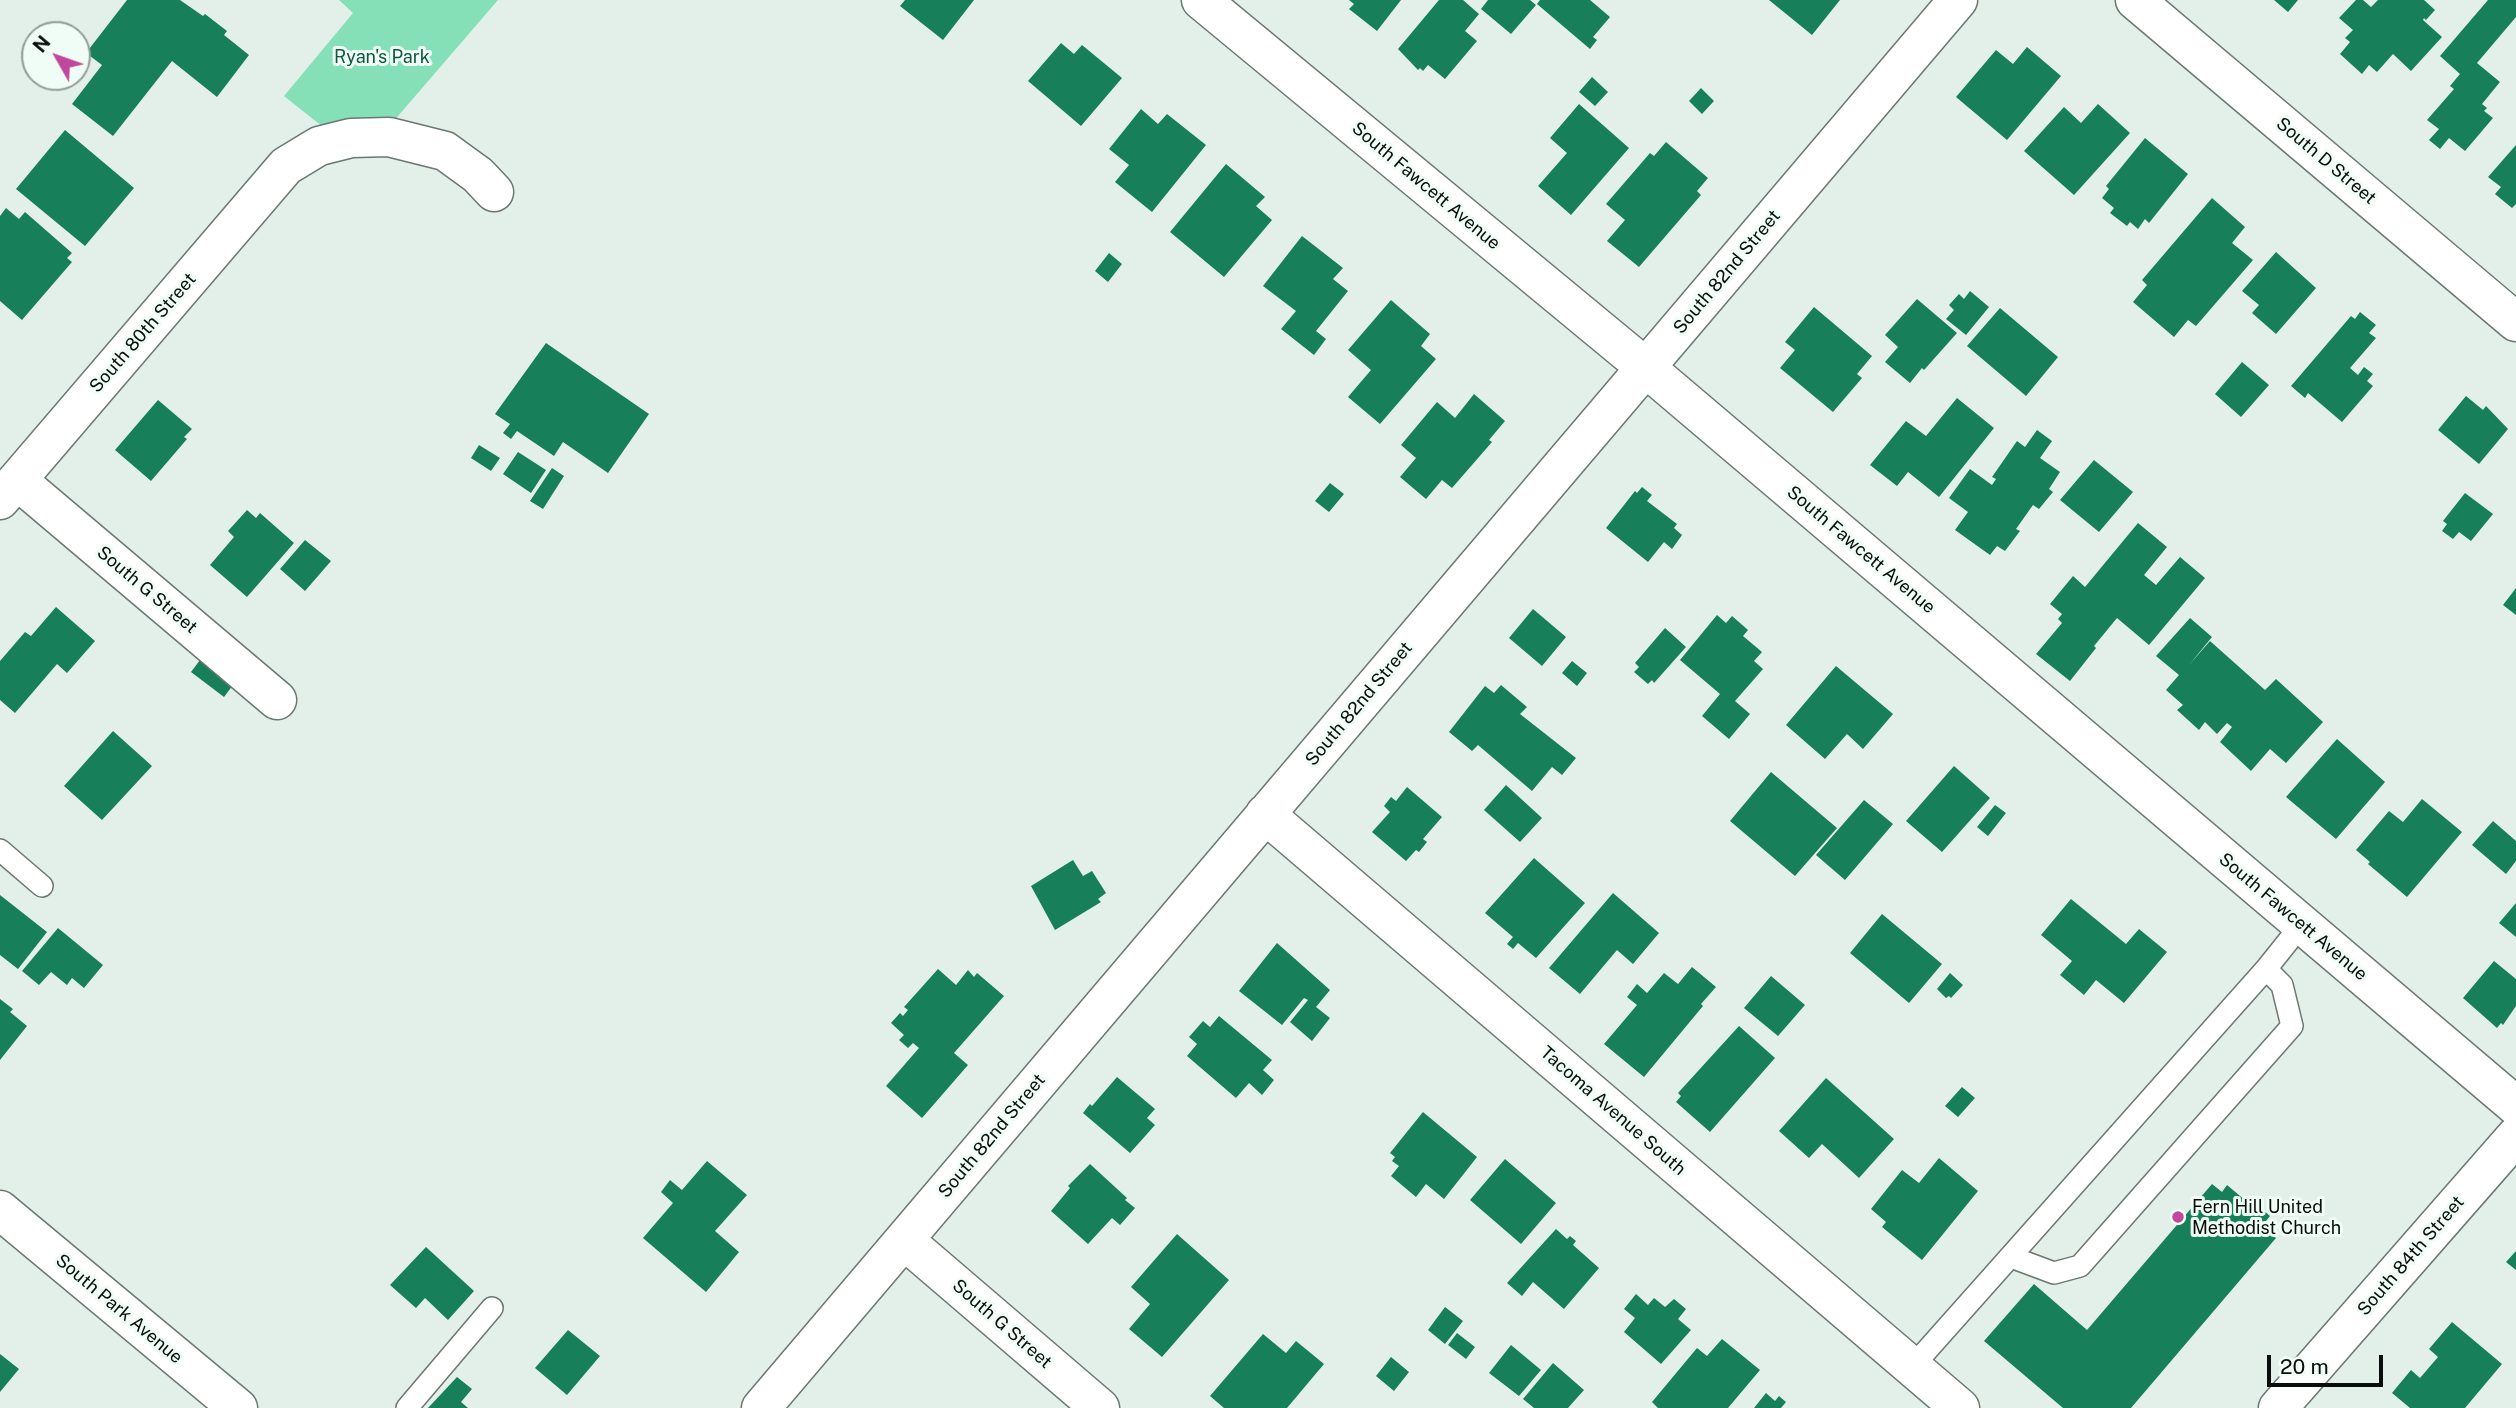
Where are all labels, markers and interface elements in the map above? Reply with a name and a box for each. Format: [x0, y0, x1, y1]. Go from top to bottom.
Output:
north arrow [21, 21, 91, 91]
text: N [28, 31, 55, 57]
park label: Ryan's Park [334, 46, 430, 68]
street label: South D Street [2272, 113, 2380, 209]
street label: South Fawcett Avenue [1347, 118, 1505, 254]
street label: South 82nd Street [1669, 206, 1785, 338]
street label: South 80th Street [85, 269, 201, 397]
street label: South Fawcett Avenue [1782, 482, 1940, 618]
street label: South G Street [92, 542, 202, 638]
street label: South 82nd Street [1301, 638, 1417, 770]
street label: South Fawcett Avenue [2214, 849, 2372, 985]
street label: Tacoma Avenue South [1536, 1042, 1690, 1180]
street label: South 82nd Street [934, 1070, 1050, 1202]
street label: South 84th Street [2353, 1192, 2469, 1320]
place label: Fern Hill United Methodist Church [2192, 1196, 2341, 1238]
marker: Fern Hill United Methodist Church [2170, 1209, 2186, 1225]
street label: South Park Avenue [51, 1250, 187, 1368]
street label: South G Street [948, 1275, 1056, 1373]
scale bar [2271, 1342, 2386, 1386]
text: 20 m [2280, 1354, 2329, 1379]

